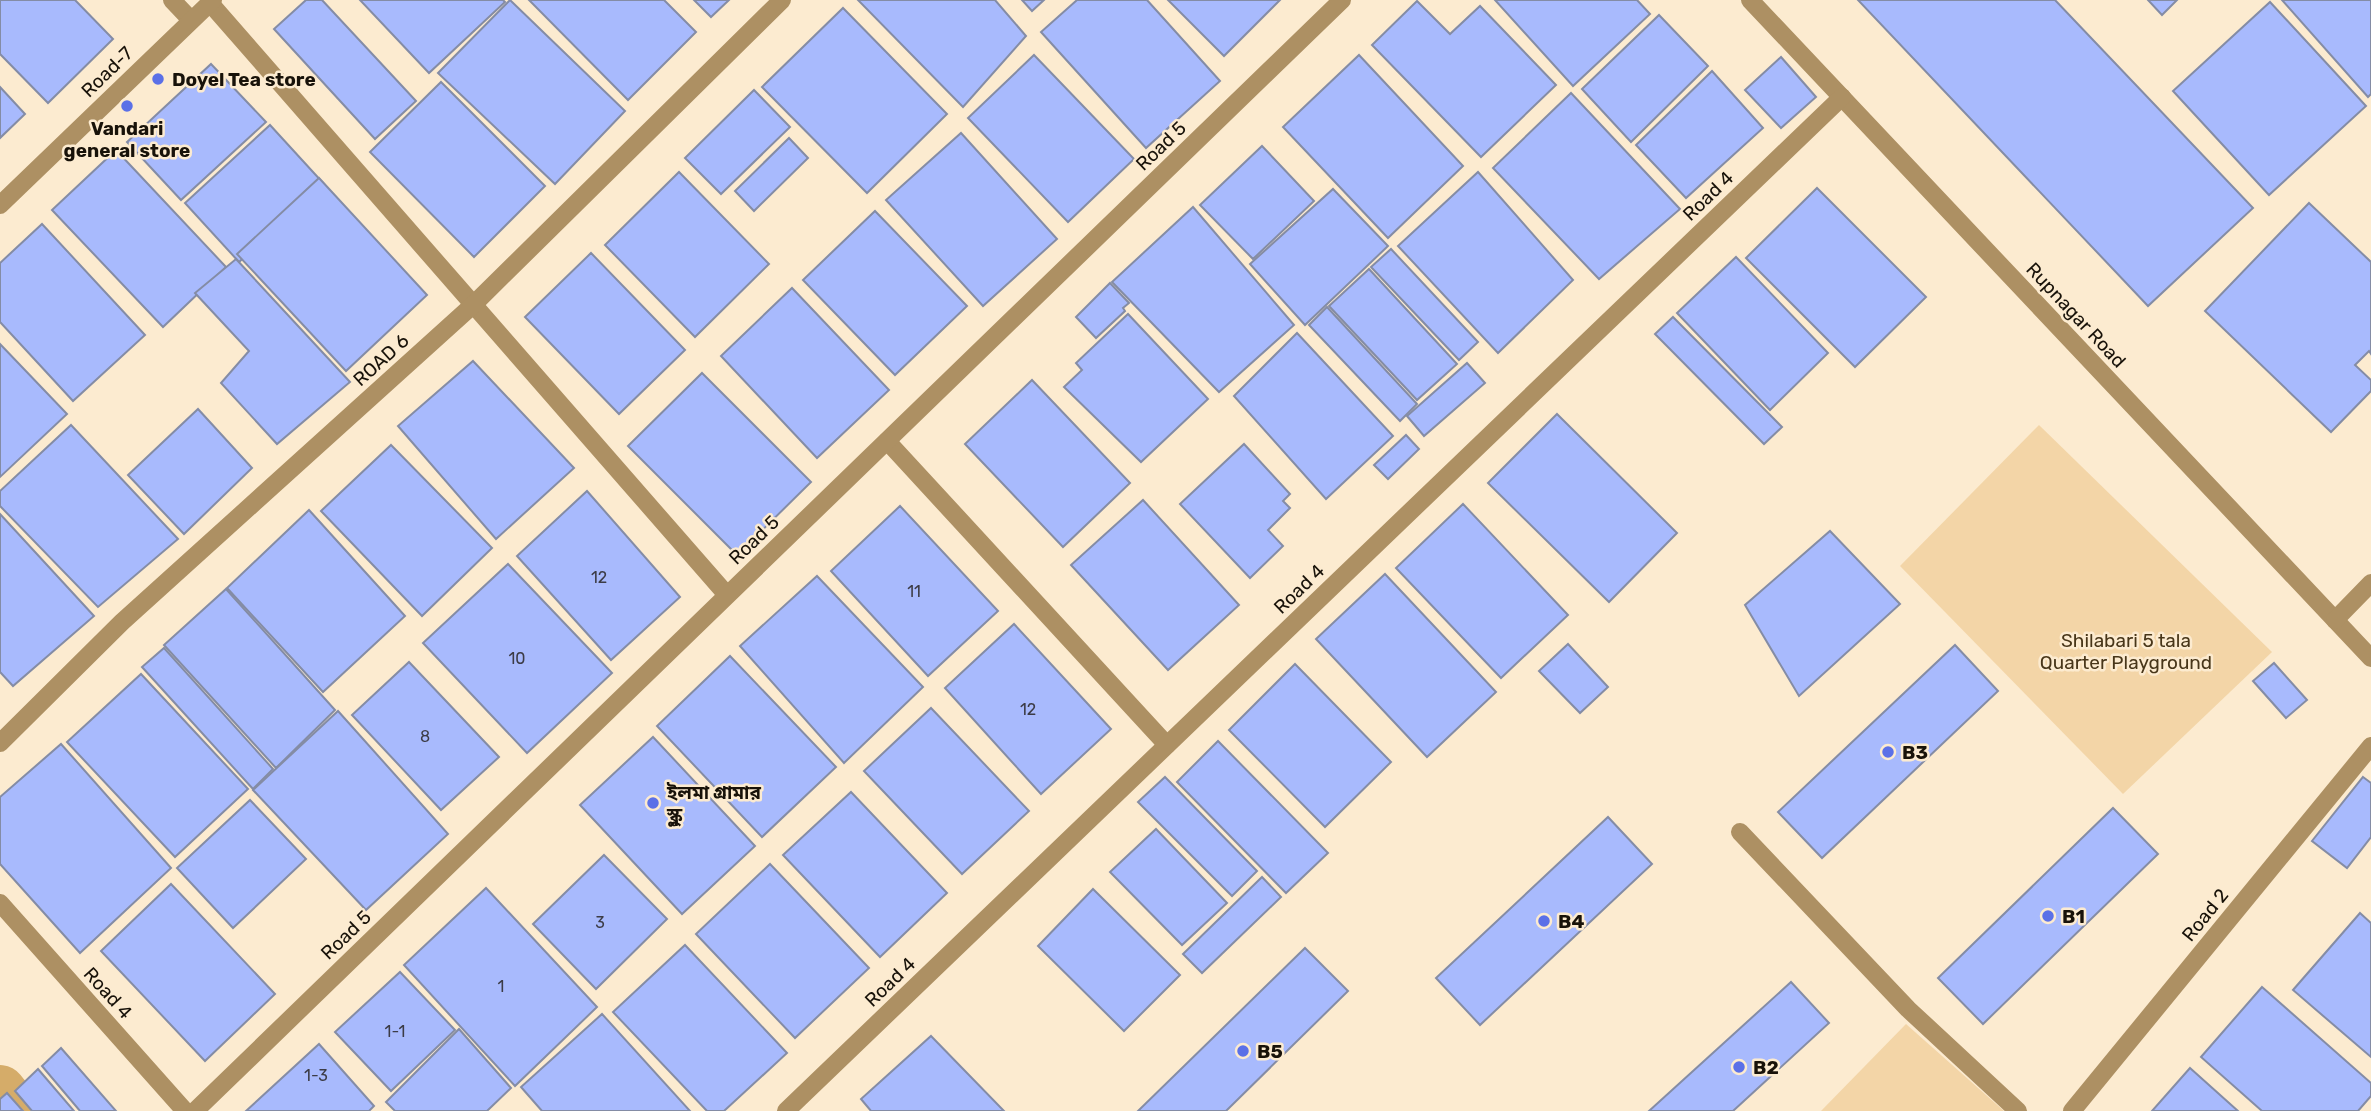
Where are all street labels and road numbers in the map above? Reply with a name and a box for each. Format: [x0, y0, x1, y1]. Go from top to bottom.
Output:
street label: Road-7 [76, 42, 138, 102]
street label: Road 5 [1131, 117, 1191, 175]
street label: Road 4 [1678, 166, 1738, 226]
street label: Rupnagar Road [2021, 258, 2131, 372]
street label: ROAD 6 [348, 329, 414, 391]
street label: Road 5 [724, 511, 784, 569]
street label: Road 4 [1269, 559, 1329, 619]
street label: Road 2 [2177, 884, 2233, 946]
street label: Road 5 [316, 906, 376, 964]
street label: Road 4 [860, 952, 920, 1012]
street label: Road 4 [79, 962, 137, 1024]

